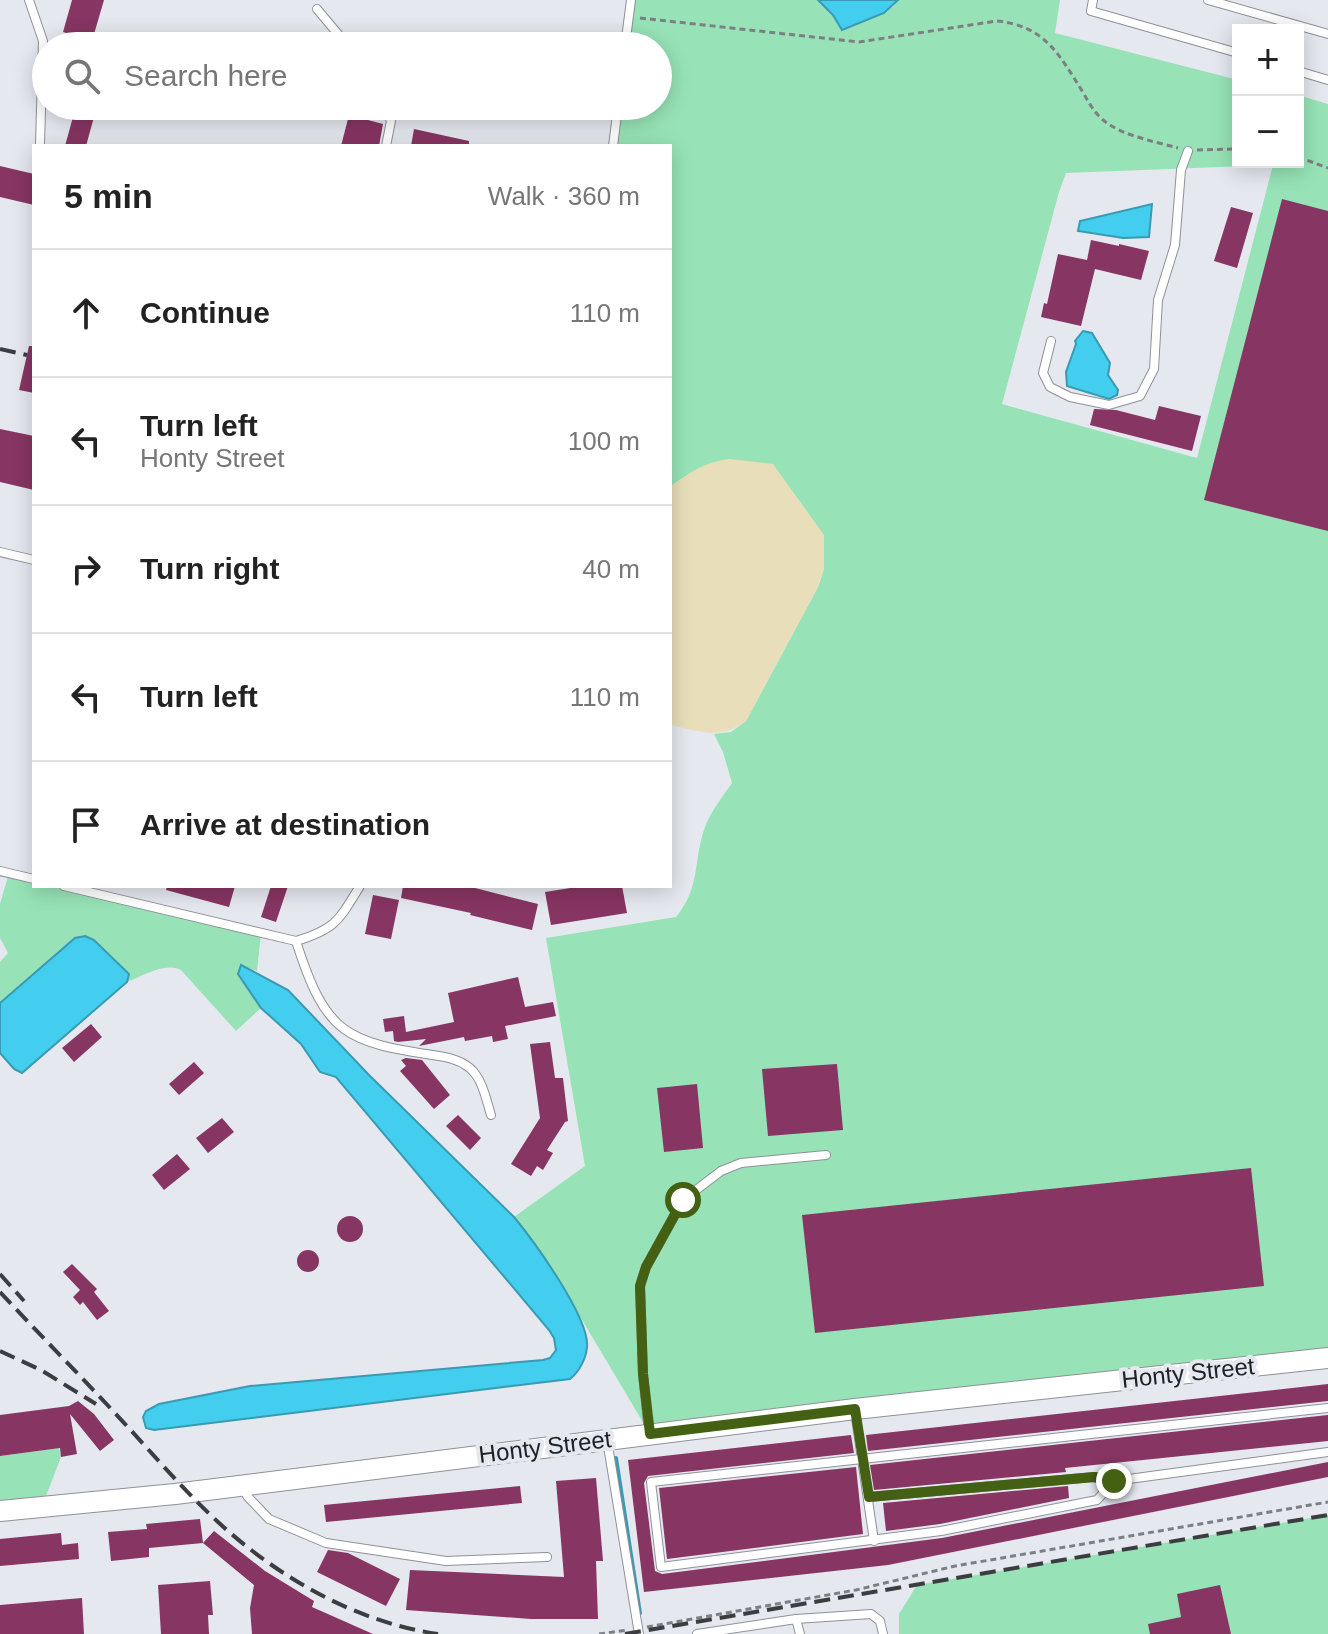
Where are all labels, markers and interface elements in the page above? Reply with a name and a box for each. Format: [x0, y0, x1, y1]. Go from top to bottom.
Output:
map controls [1232, 24, 1304, 168]
button: + [1232, 24, 1304, 96]
search box [32, 32, 672, 120]
icon: search [60, 54, 104, 98]
text: Search here [124, 59, 287, 92]
button: − [1232, 96, 1304, 168]
text: 5 min [64, 177, 153, 215]
text: Walk · 360 m [488, 181, 640, 211]
icon: ahead [64, 291, 108, 335]
text: Continue [140, 296, 270, 329]
text: 110 m [570, 298, 640, 328]
text: Turn left [140, 409, 258, 442]
icon: left [64, 419, 108, 463]
text: 100 m [568, 426, 640, 456]
text: Honty Street [140, 443, 285, 473]
icon: right [64, 547, 108, 591]
text: Turn right [140, 552, 279, 585]
text: 40 m [582, 554, 640, 584]
icon: left [64, 675, 108, 719]
text: Turn left [140, 680, 258, 713]
text: 110 m [570, 682, 640, 712]
icon: arrive [64, 803, 108, 847]
text: Arrive at destination [140, 808, 430, 841]
route start [665, 1182, 701, 1218]
street label: Honty Street [1120, 1352, 1256, 1393]
street label: Honty Street [477, 1425, 613, 1468]
route end [1096, 1463, 1132, 1499]

